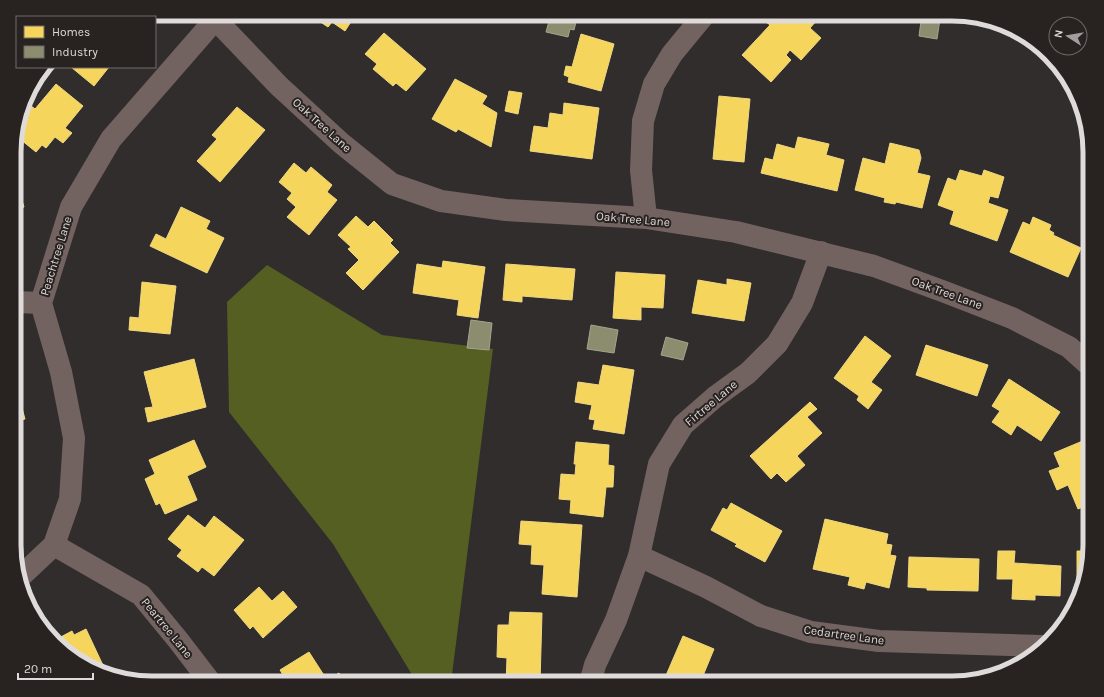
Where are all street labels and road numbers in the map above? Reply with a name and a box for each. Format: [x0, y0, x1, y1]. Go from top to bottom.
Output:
street label: Oak Tree Lane [290, 95, 354, 155]
street label: Oak Tree Lane [595, 209, 671, 229]
street label: Peachtree Lane [37, 215, 75, 297]
street label: Oak Tree Lane [910, 274, 984, 312]
street label: Firtree Lane [682, 377, 740, 429]
street label: Peartree Lane [138, 595, 196, 661]
street label: Cedartree Lane [803, 622, 885, 648]

